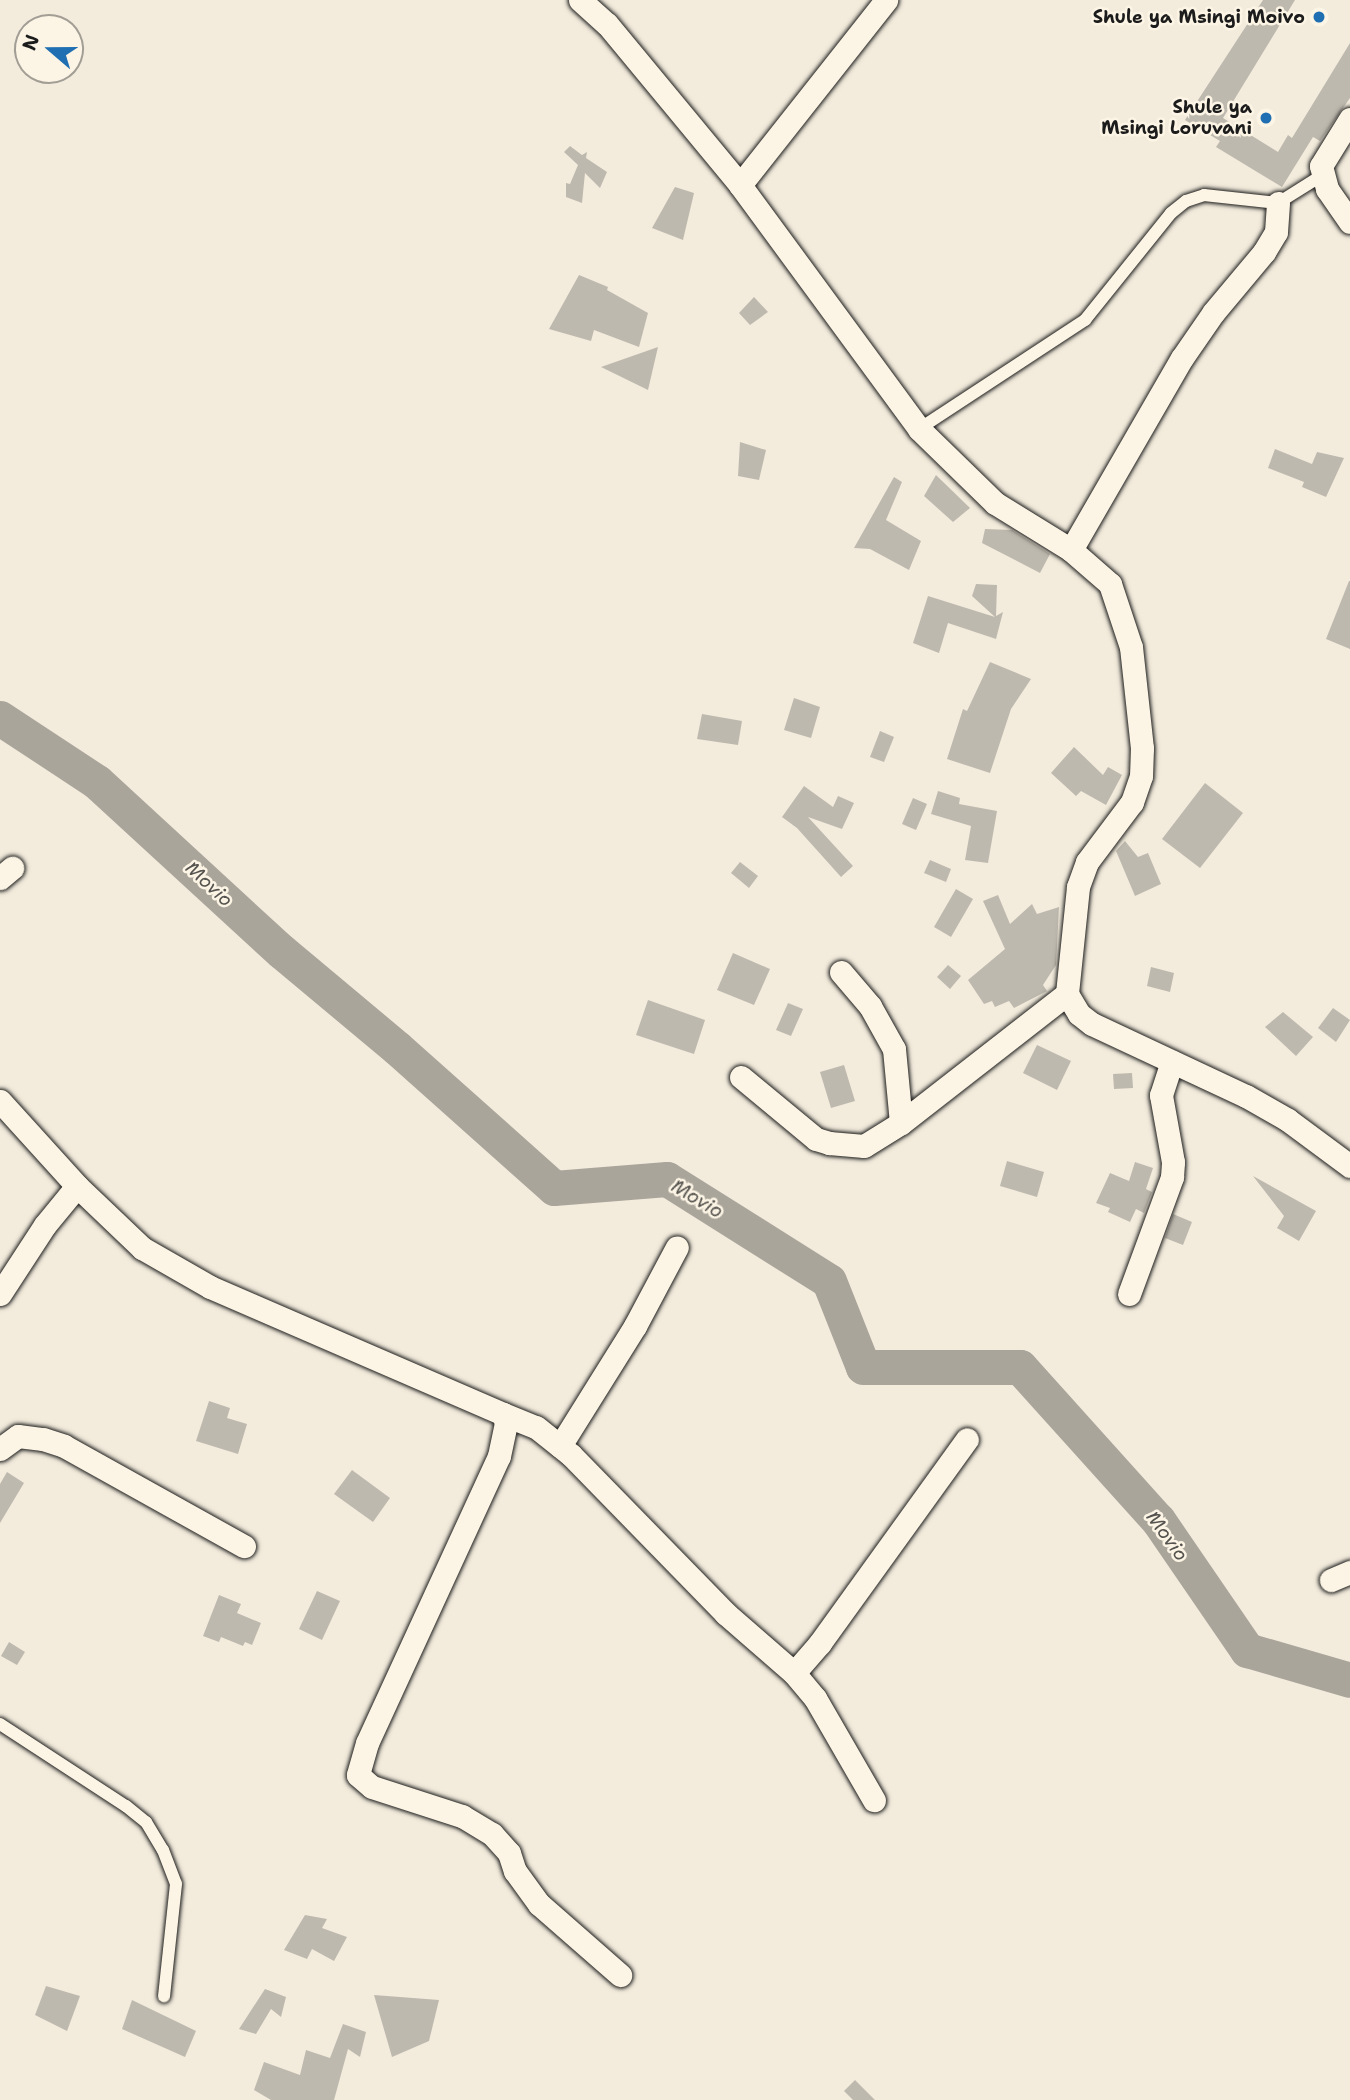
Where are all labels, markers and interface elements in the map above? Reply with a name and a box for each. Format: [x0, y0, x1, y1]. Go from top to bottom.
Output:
place label: Shule ya Msingi Moivo [1093, 6, 1305, 28]
marker: Shule ya Msingi Moivo [1311, 9, 1327, 25]
north arrow [14, 14, 84, 84]
text: N [16, 31, 45, 54]
place label: Shule ya Msingi Loruvani [1101, 97, 1252, 140]
marker: Shule ya Msingi Loruvani [1258, 110, 1274, 126]
water label: Movio [181, 857, 237, 911]
water label: Movio [667, 1175, 727, 1223]
water label: Movio [1141, 1507, 1193, 1565]

